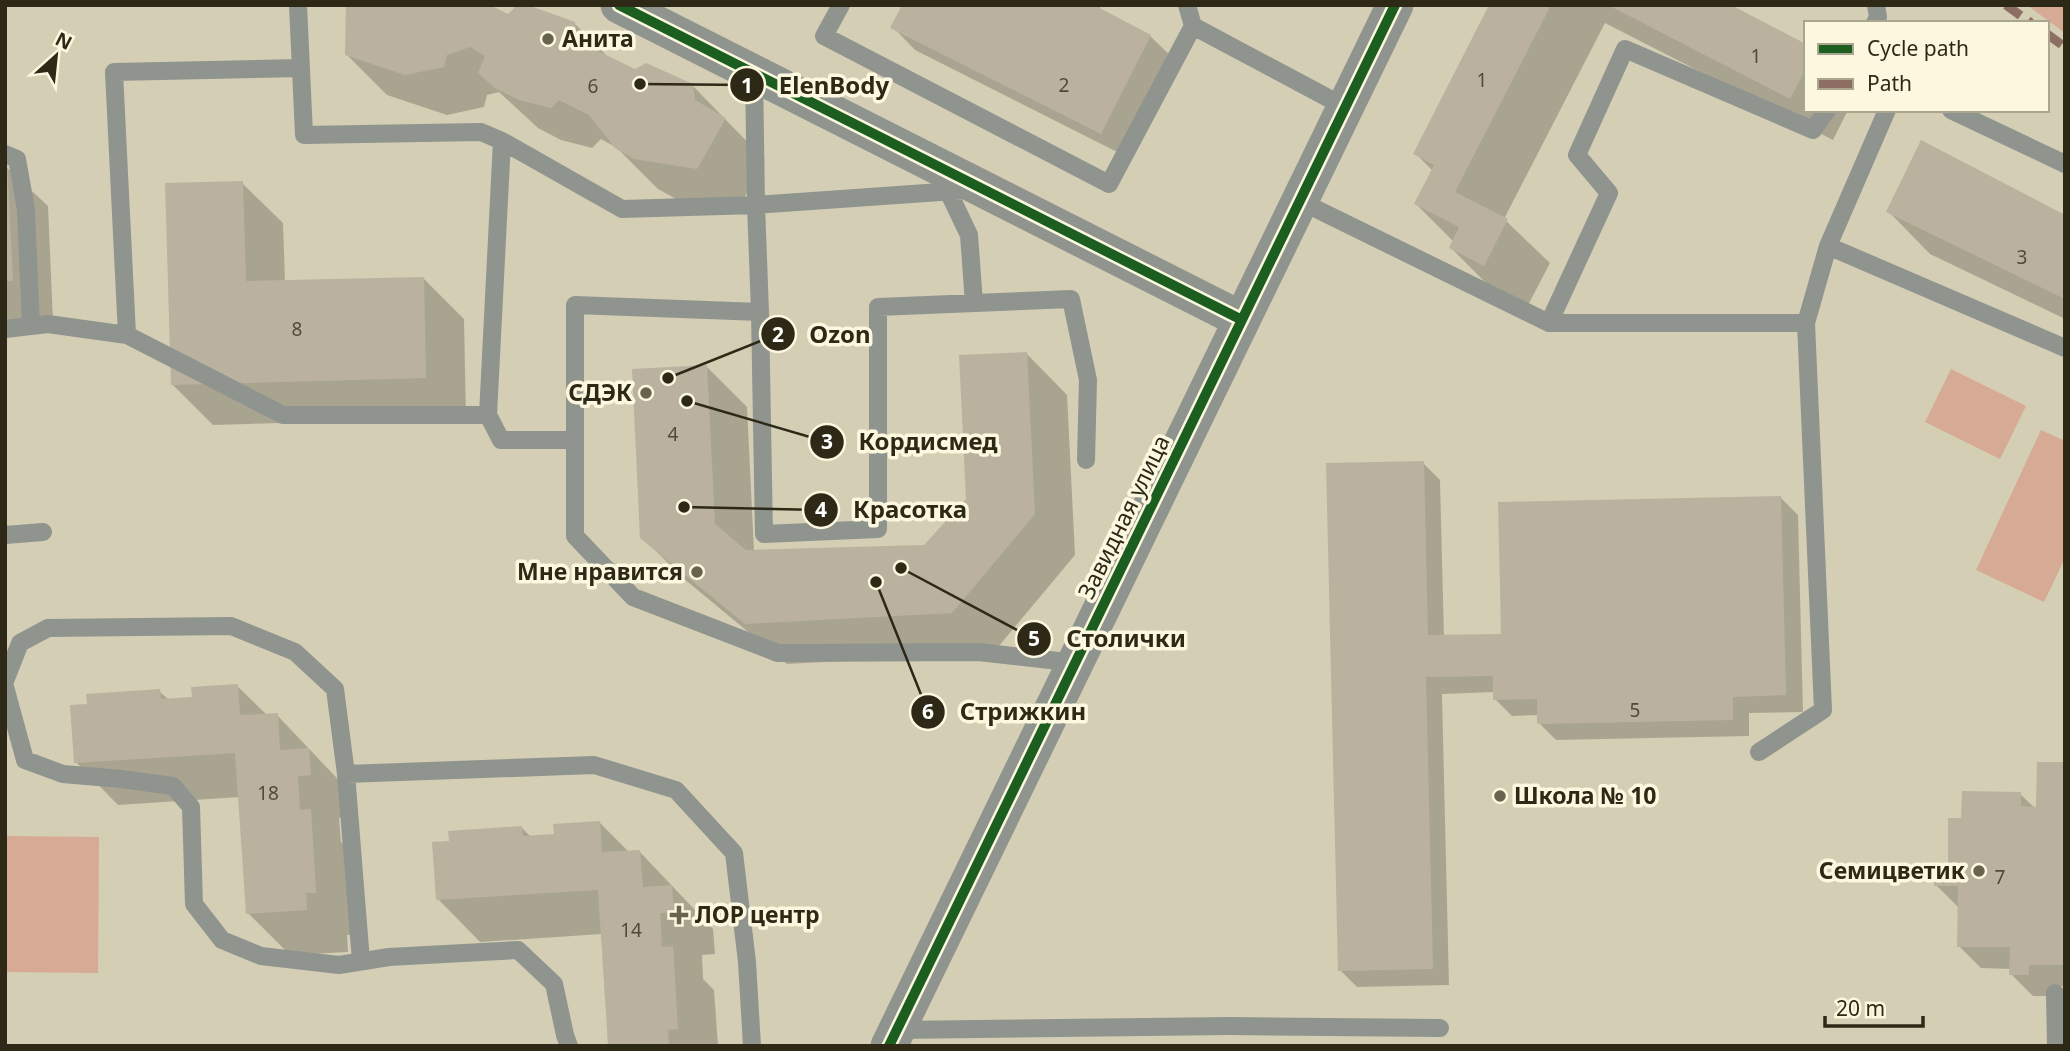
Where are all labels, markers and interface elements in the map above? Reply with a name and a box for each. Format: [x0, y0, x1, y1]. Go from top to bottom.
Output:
north arrow [21, 21, 91, 91]
legend [1804, 21, 2049, 112]
place label: Анита [562, 22, 634, 54]
text: N [51, 26, 77, 56]
marker: Анита [540, 31, 556, 47]
text: Cycle path [1867, 34, 1969, 62]
house number: 1 [1751, 43, 1761, 69]
callout: ElenBody [730, 63, 903, 108]
house number: 1 [1477, 67, 1487, 93]
text: ElenBody [779, 68, 889, 101]
text: Path [1867, 69, 1912, 97]
text: 1 [741, 71, 753, 99]
house number: 2 [1059, 72, 1069, 98]
house number: 6 [588, 73, 598, 99]
house number: 3 [2017, 244, 2027, 270]
callout: Ozon [761, 312, 885, 357]
house number: 8 [292, 316, 302, 342]
text: Ozon [809, 317, 871, 350]
text: 2 [772, 320, 784, 348]
place label: СДЭК [568, 376, 632, 408]
marker: СДЭК [638, 385, 654, 401]
callout: Кордисмед [810, 419, 1012, 464]
house number: 4 [668, 421, 679, 447]
text: Кордисмед [858, 424, 998, 457]
text: 3 [821, 427, 833, 455]
street label: Завидная улица [1070, 429, 1177, 604]
callout: Красотка [804, 488, 981, 533]
text: Красотка [853, 492, 967, 525]
text: 4 [815, 495, 827, 523]
place label: Мне нравится [517, 555, 683, 587]
marker: Мне нравится [689, 564, 705, 580]
callout: Столички [1017, 616, 1200, 661]
text: Столички [1066, 621, 1186, 654]
text: 5 [1028, 624, 1040, 652]
callout: Стрижкин [911, 689, 1100, 734]
text: Стрижкин [960, 694, 1086, 727]
text: 6 [922, 697, 934, 725]
house number: 5 [1630, 697, 1640, 723]
place label: Школа № 10 [1514, 779, 1657, 811]
house number: 18 [257, 780, 279, 806]
marker: Школа № 10 [1492, 788, 1508, 804]
place label: Семицветик [1819, 854, 1966, 886]
marker: Семицветик [1971, 863, 1987, 879]
house number: 7 [1995, 864, 2005, 890]
place label: ЛОР центр [695, 898, 820, 930]
marker: ЛОР центр [669, 905, 689, 925]
house number: 14 [620, 917, 642, 943]
scale bar [1825, 984, 1923, 1028]
text: 20 m [1836, 994, 1885, 1022]

